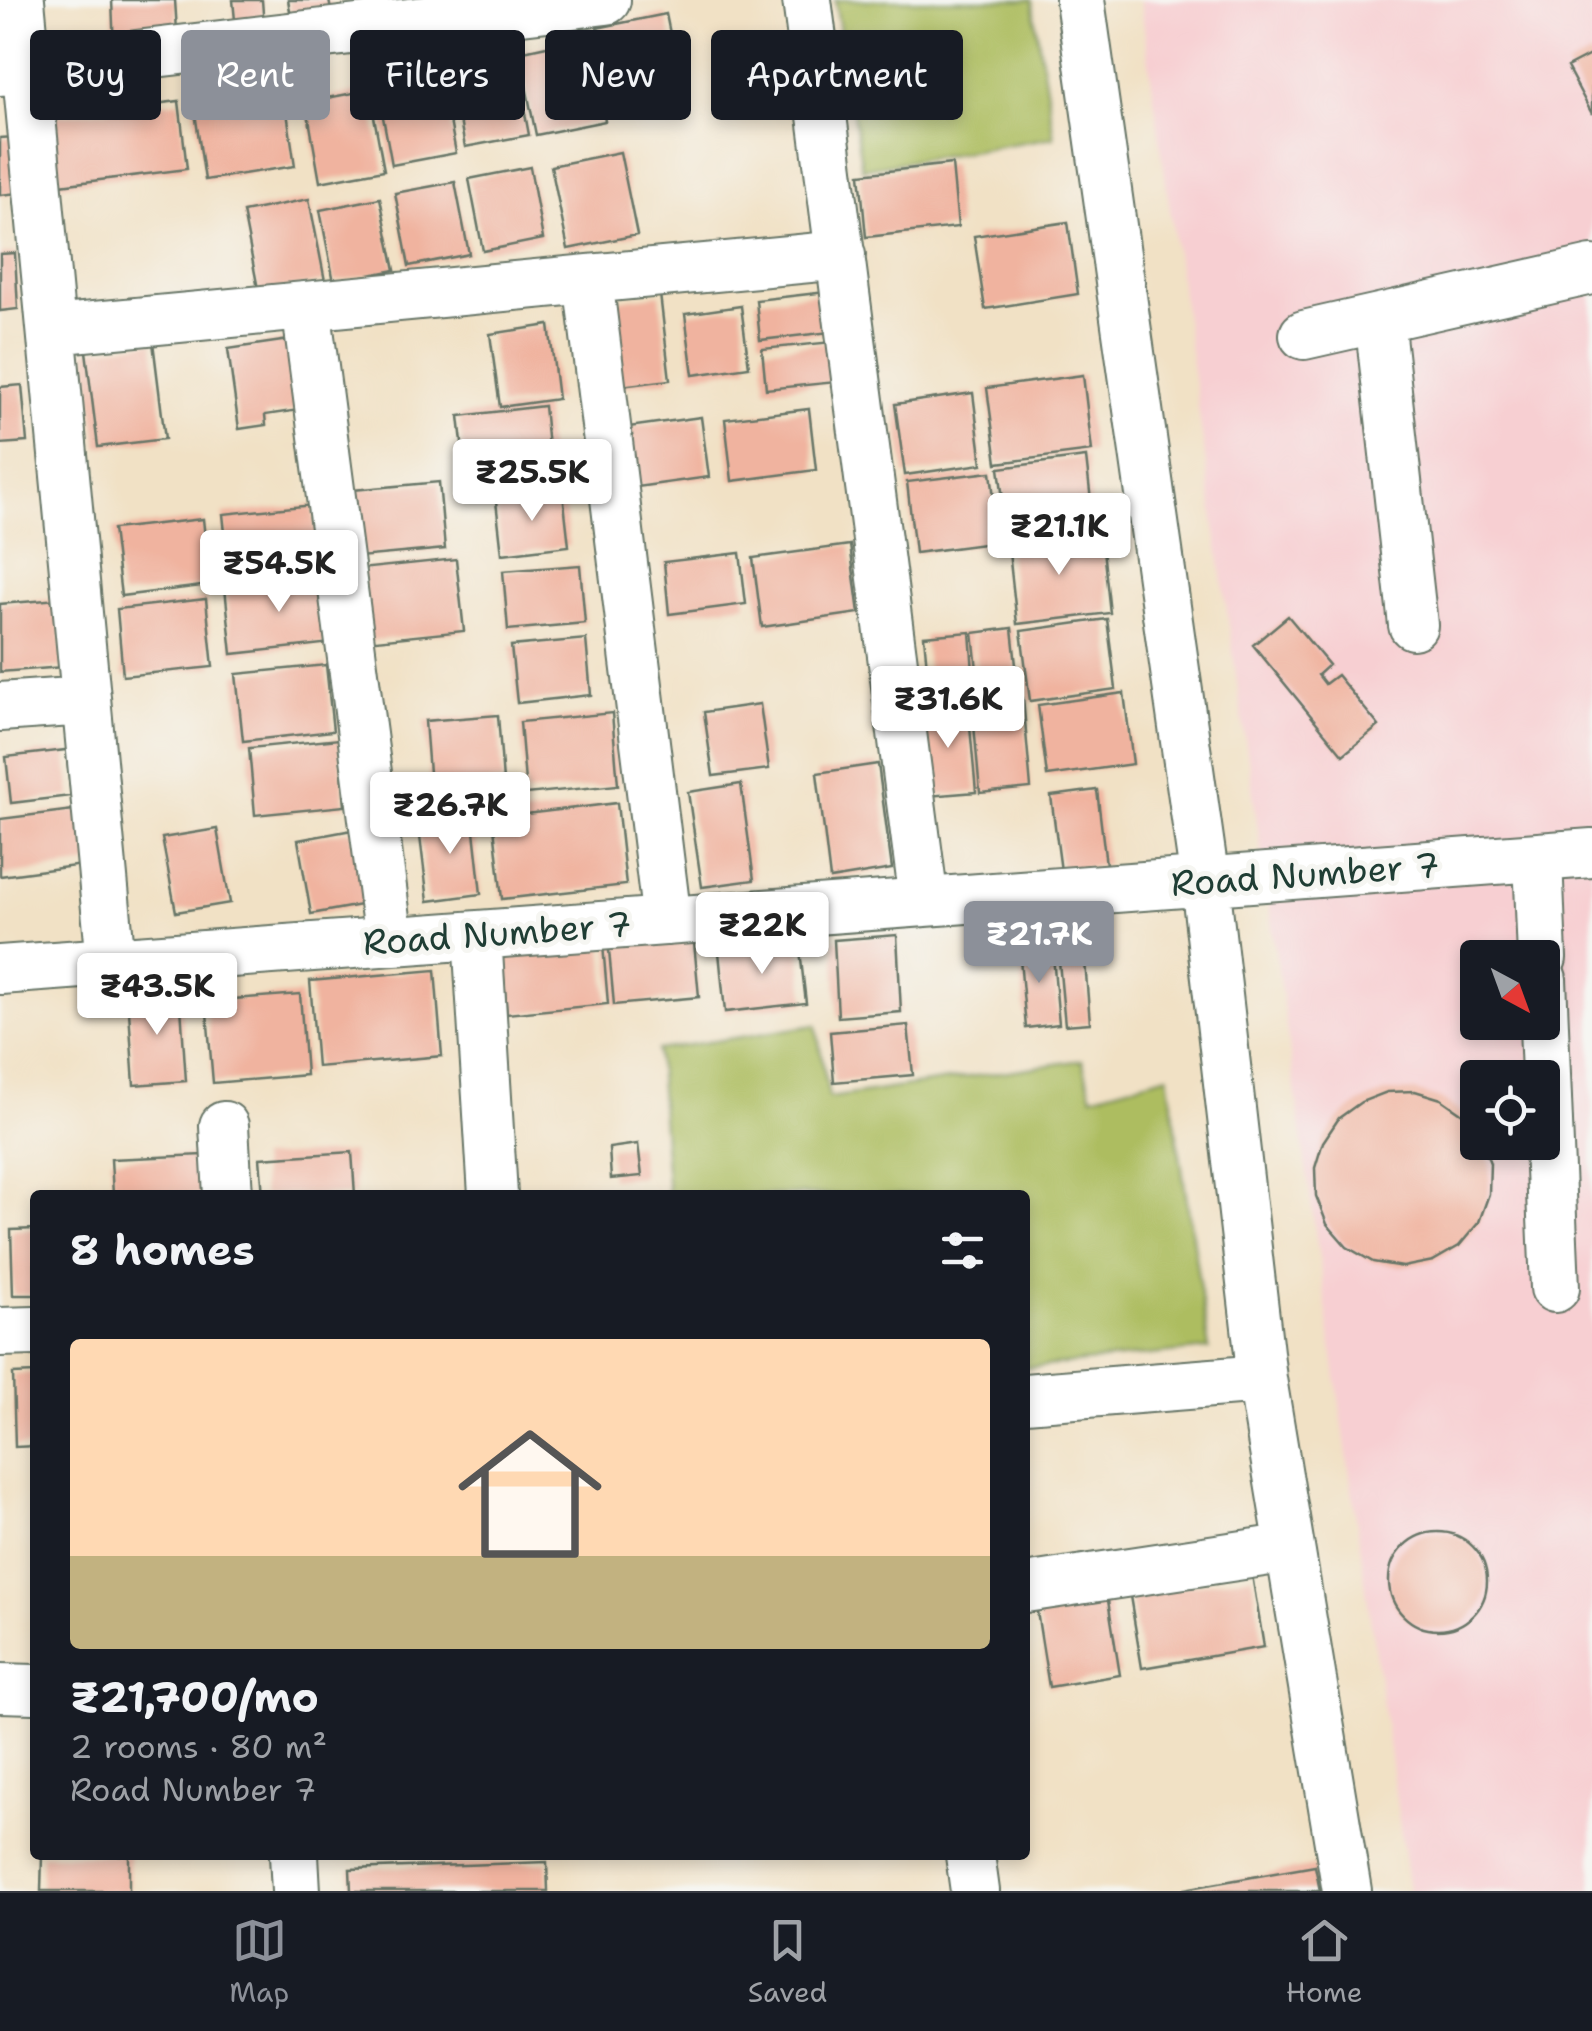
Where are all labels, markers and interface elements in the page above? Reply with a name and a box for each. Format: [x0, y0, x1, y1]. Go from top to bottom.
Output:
chip: Buy [30, 30, 161, 120]
chip: Rent [181, 30, 330, 120]
chip: Filters [350, 30, 525, 120]
chip: New [545, 30, 691, 120]
chip: Apartment [711, 30, 963, 120]
pin: ₹25.5K [451, 439, 613, 524]
text: ₹25.5K [475, 450, 589, 493]
pin: ₹21.1K [978, 493, 1140, 578]
text: ₹21.1K [1009, 504, 1109, 547]
pin: ₹54.5K [198, 530, 360, 615]
text: ₹54.5K [222, 541, 336, 584]
pin: ₹31.6K [867, 666, 1029, 751]
text: ₹31.6K [893, 677, 1003, 720]
pin: ₹26.7K [369, 772, 531, 857]
text: ₹26.7K [392, 783, 508, 826]
street label: Road Number 7 [1169, 841, 1441, 907]
pin: ₹22K [703, 892, 821, 977]
street label: Road Number 7 [361, 900, 633, 966]
pin: ₹21.7K [958, 901, 1120, 986]
text: ₹22K [718, 903, 806, 946]
text: ₹21.7K [986, 912, 1092, 955]
north arrow [1460, 940, 1560, 1040]
map controls [1460, 940, 1560, 1160]
pin: ₹43.5K [76, 953, 238, 1038]
text: ₹43.5K [99, 964, 215, 1007]
button: locate [1460, 1060, 1560, 1160]
text: 8 homes [70, 1222, 255, 1278]
icon: filters [935, 1223, 990, 1278]
icon: home [440, 1404, 620, 1584]
text: ₹21,700/mo [70, 1669, 319, 1725]
text: 2 rooms · 80 m² [70, 1725, 327, 1768]
text: Road Number 7 [70, 1768, 316, 1811]
tab: Map [229, 1913, 289, 2011]
tab: Saved [748, 1913, 827, 2011]
tab: Home [1286, 1913, 1363, 2011]

